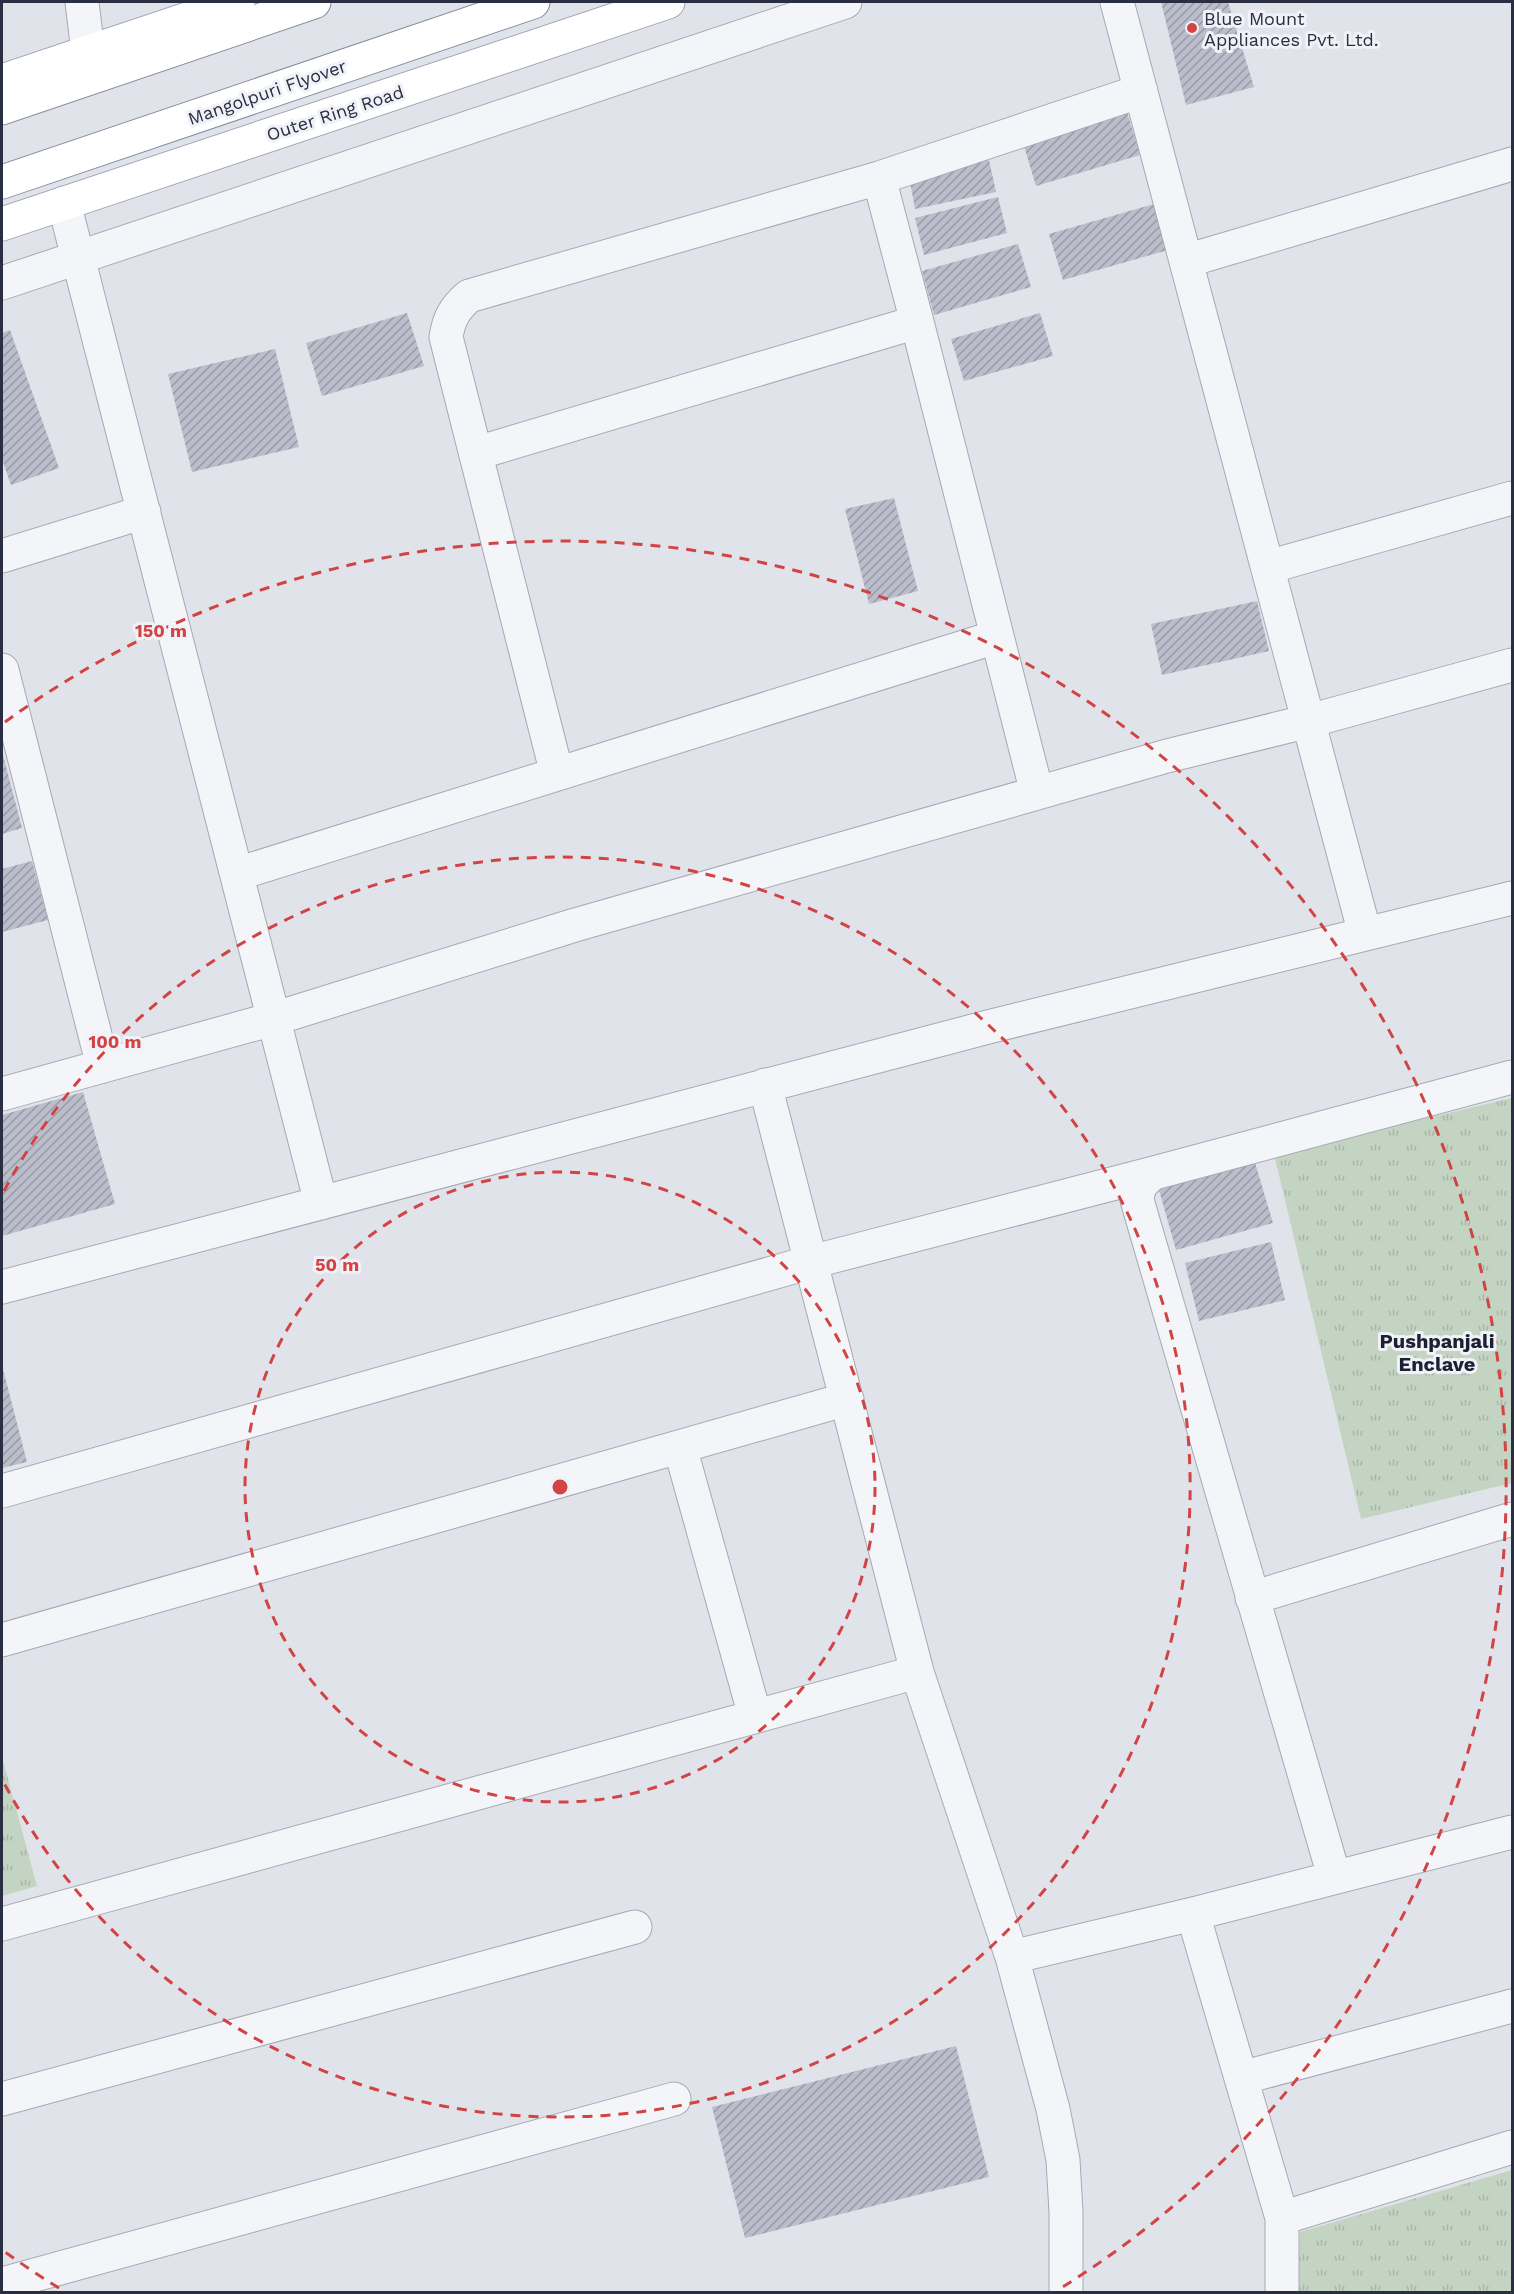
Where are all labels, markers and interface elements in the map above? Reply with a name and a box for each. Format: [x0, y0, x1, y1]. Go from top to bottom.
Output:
place label: Blue Mount Appliances Pvt. Ltd. [1204, 8, 1379, 50]
marker: Blue Mount Appliances Pvt. Ltd. [1185, 21, 1199, 35]
street label: Mangolpuri Flyover [185, 55, 349, 129]
street label: Outer Ring Road [264, 81, 406, 145]
text: 150 m [135, 620, 187, 641]
text: 100 m [88, 1031, 142, 1052]
text: 50 m [315, 1254, 359, 1275]
district label: Pushpanjali Enclave [1380, 1329, 1494, 1376]
centre of rings [550, 1477, 570, 1497]

